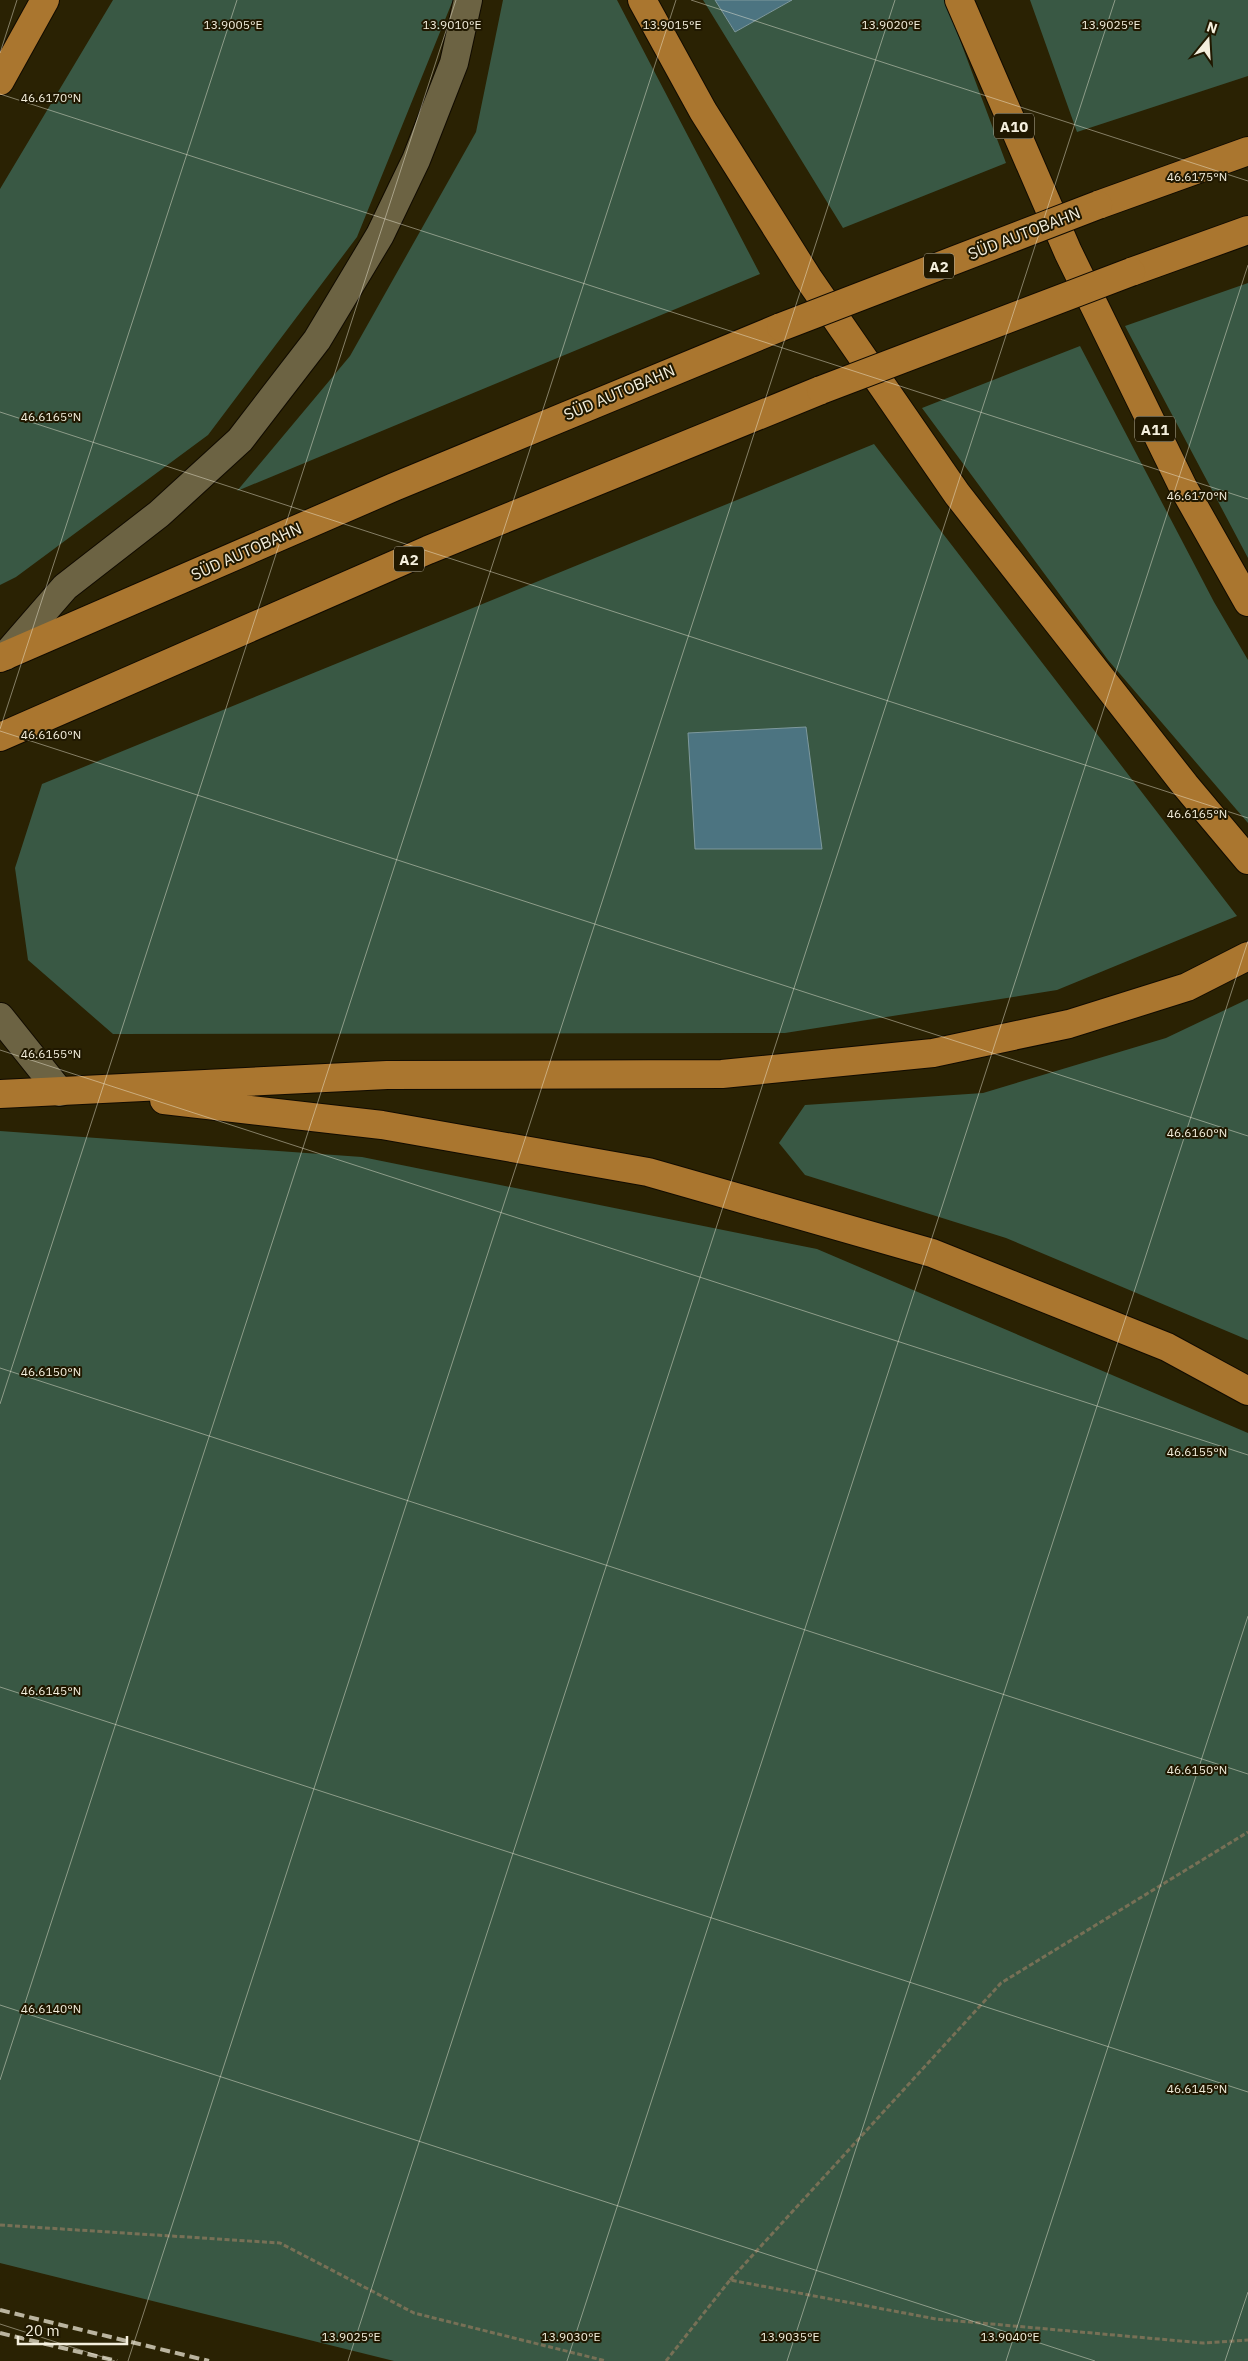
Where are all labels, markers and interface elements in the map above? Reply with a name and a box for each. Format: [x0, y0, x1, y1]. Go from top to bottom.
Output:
north arrow [1183, 15, 1233, 65]
text: 13.9005°E [203, 17, 263, 32]
text: 13.9010°E [422, 17, 482, 32]
text: 13.9015°E [642, 17, 702, 32]
text: 13.9020°E [861, 17, 921, 32]
text: 13.9025°E [1081, 17, 1141, 32]
text: N [1204, 18, 1220, 38]
text: 46.6170°N [21, 90, 81, 105]
road number: A10 [994, 114, 1034, 138]
text: 46.6175°N [1167, 169, 1227, 184]
street label: SÜD AUTOBAHN [965, 202, 1083, 264]
road number: A2 [924, 254, 954, 278]
street label: SÜD AUTOBAHN [560, 360, 678, 424]
text: 46.6165°N [21, 409, 81, 424]
road number: A11 [1135, 416, 1175, 442]
text: 46.6170°N [1167, 488, 1227, 503]
street label: SÜD AUTOBAHN [188, 518, 304, 584]
road number: A2 [394, 546, 424, 572]
text: 46.6160°N [21, 727, 81, 742]
text: 46.6165°N [1167, 806, 1227, 821]
text: 46.6155°N [21, 1046, 81, 1061]
text: 46.6160°N [1167, 1125, 1227, 1140]
text: 46.6150°N [21, 1364, 81, 1379]
text: 46.6155°N [1167, 1444, 1227, 1459]
text: 46.6145°N [21, 1683, 81, 1698]
text: 46.6150°N [1167, 1762, 1227, 1777]
text: 46.6140°N [21, 2001, 81, 2016]
text: 46.6145°N [1167, 2081, 1227, 2096]
scale bar [18, 2314, 126, 2346]
text: 20 m [25, 2321, 60, 2340]
text: 13.9025°E [321, 2329, 381, 2344]
text: 13.9030°E [541, 2329, 601, 2344]
text: 13.9035°E [760, 2329, 820, 2344]
text: 13.9040°E [980, 2329, 1040, 2344]

